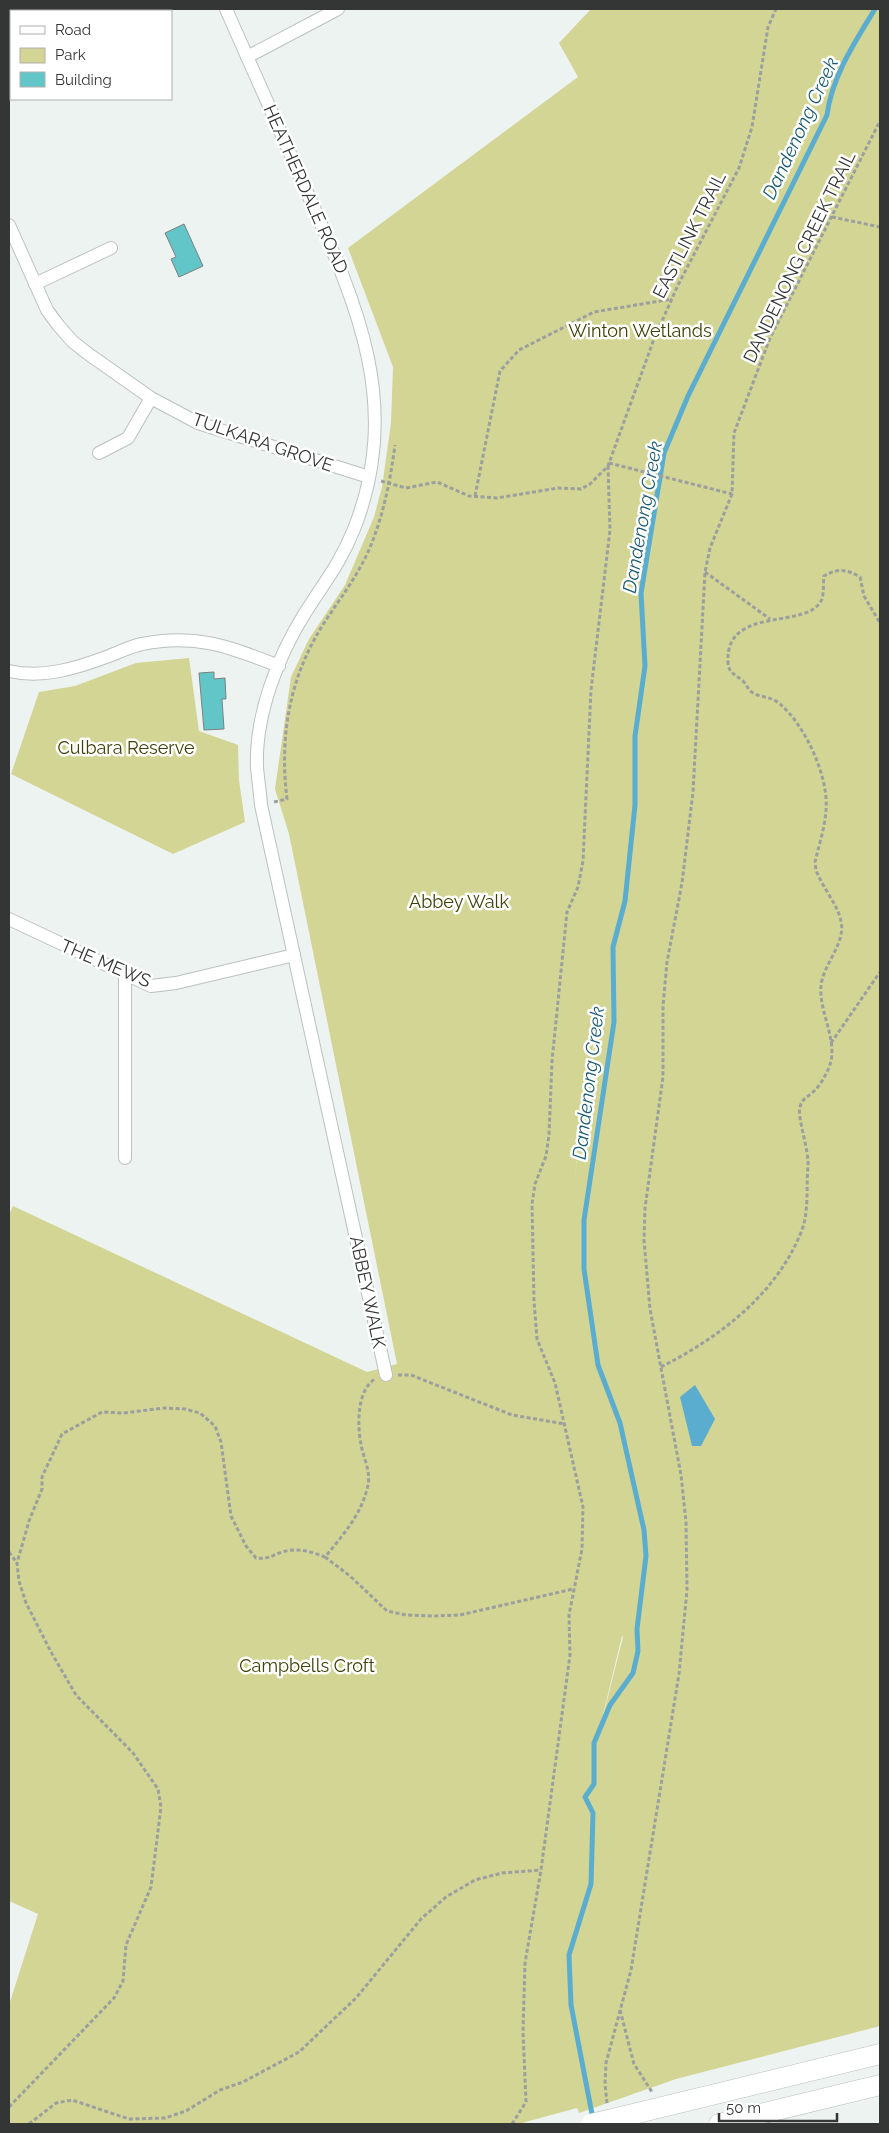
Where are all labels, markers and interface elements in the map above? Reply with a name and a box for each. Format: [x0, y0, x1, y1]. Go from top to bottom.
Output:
legend [10, 10, 172, 100]
text: Road [55, 21, 91, 39]
text: Park [55, 46, 86, 64]
water label: Dandenong Creek [757, 54, 843, 202]
text: Building [55, 71, 112, 89]
street label: HEATHERDALE ROAD [259, 101, 353, 277]
street label: DANDENONG CREEK TRAIL [739, 148, 860, 366]
street label: EASTLINK TRAIL [648, 168, 730, 302]
park label: Winton Wetlands [568, 320, 712, 341]
street label: TULKARA GROVE [190, 408, 336, 476]
water label: Dandenong Creek [618, 439, 666, 595]
park label: Culbara Reserve [58, 737, 195, 758]
park label: Abbey Walk [409, 891, 509, 912]
street label: THE MEWS [58, 935, 154, 991]
water label: Dandenong Creek [568, 1005, 608, 1161]
street label: ABBEY WALK [346, 1234, 390, 1350]
park label: Campbells Croft [239, 1655, 375, 1676]
scale bar [719, 2090, 836, 2122]
text: 50 m [726, 2099, 761, 2117]

